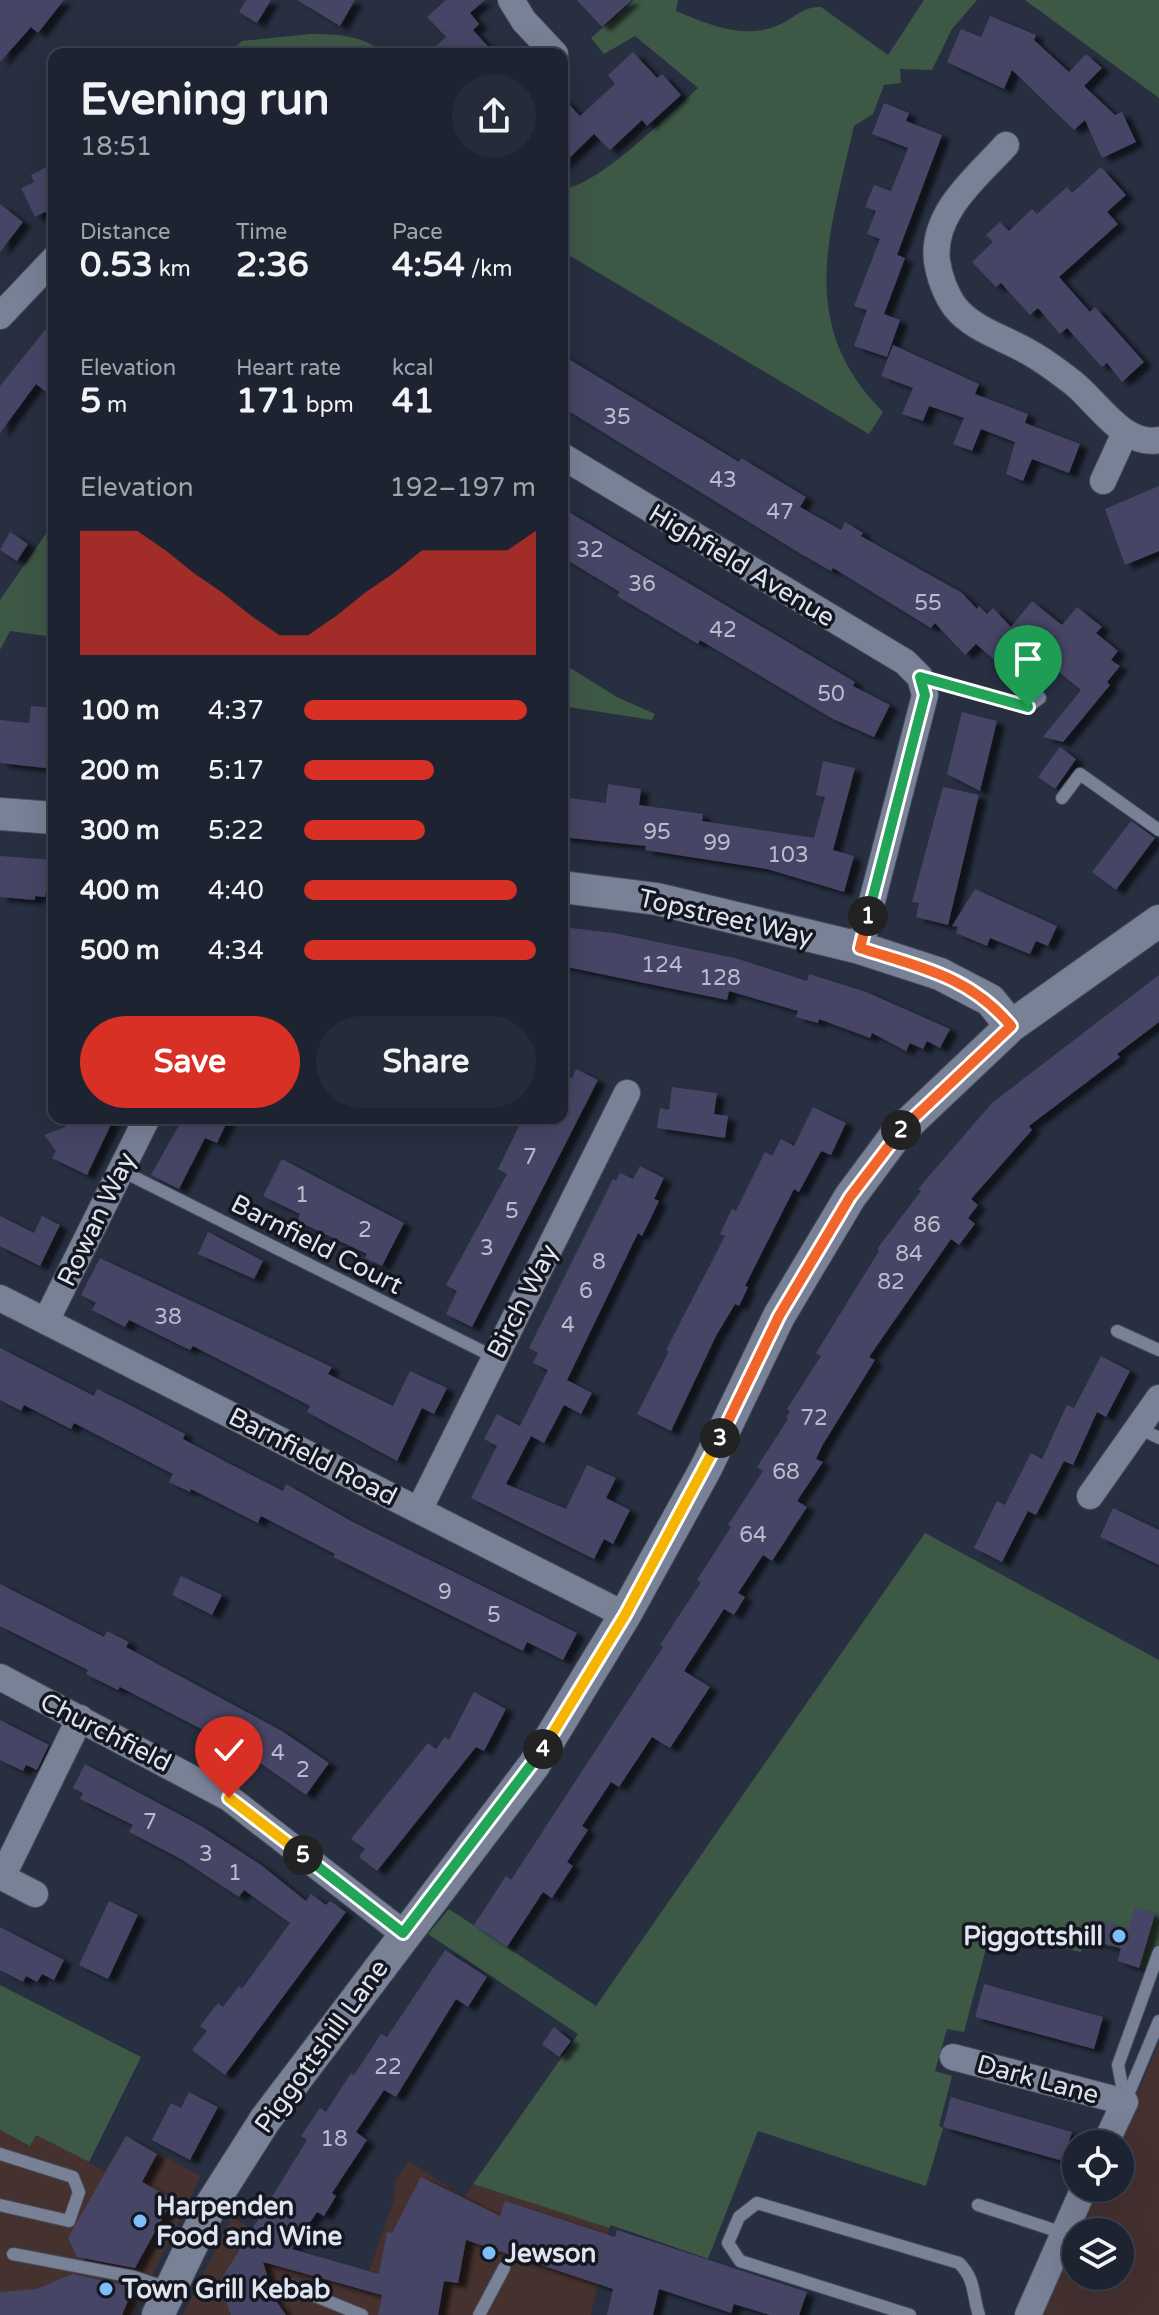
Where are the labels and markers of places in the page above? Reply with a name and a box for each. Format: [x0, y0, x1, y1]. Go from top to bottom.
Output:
pin [994, 625, 1062, 707]
pin: 1 [848, 896, 888, 936]
pin: 2 [881, 1110, 921, 1150]
pin: 3 [700, 1418, 740, 1458]
pin [195, 1716, 263, 1798]
pin: 4 [523, 1729, 563, 1769]
pin: 5 [283, 1835, 323, 1875]
place label: Piggottshill [963, 1921, 1103, 1952]
marker: Piggottshill [1110, 1927, 1128, 1945]
place label: Harpenden Food and Wine [156, 2191, 342, 2252]
marker: Harpenden Food and Wine [131, 2212, 149, 2230]
place label: Jewson [504, 2238, 596, 2269]
marker: Jewson [480, 2244, 498, 2262]
place label: Town Grill Kebab [121, 2274, 330, 2305]
marker: Town Grill Kebab [97, 2280, 115, 2298]

